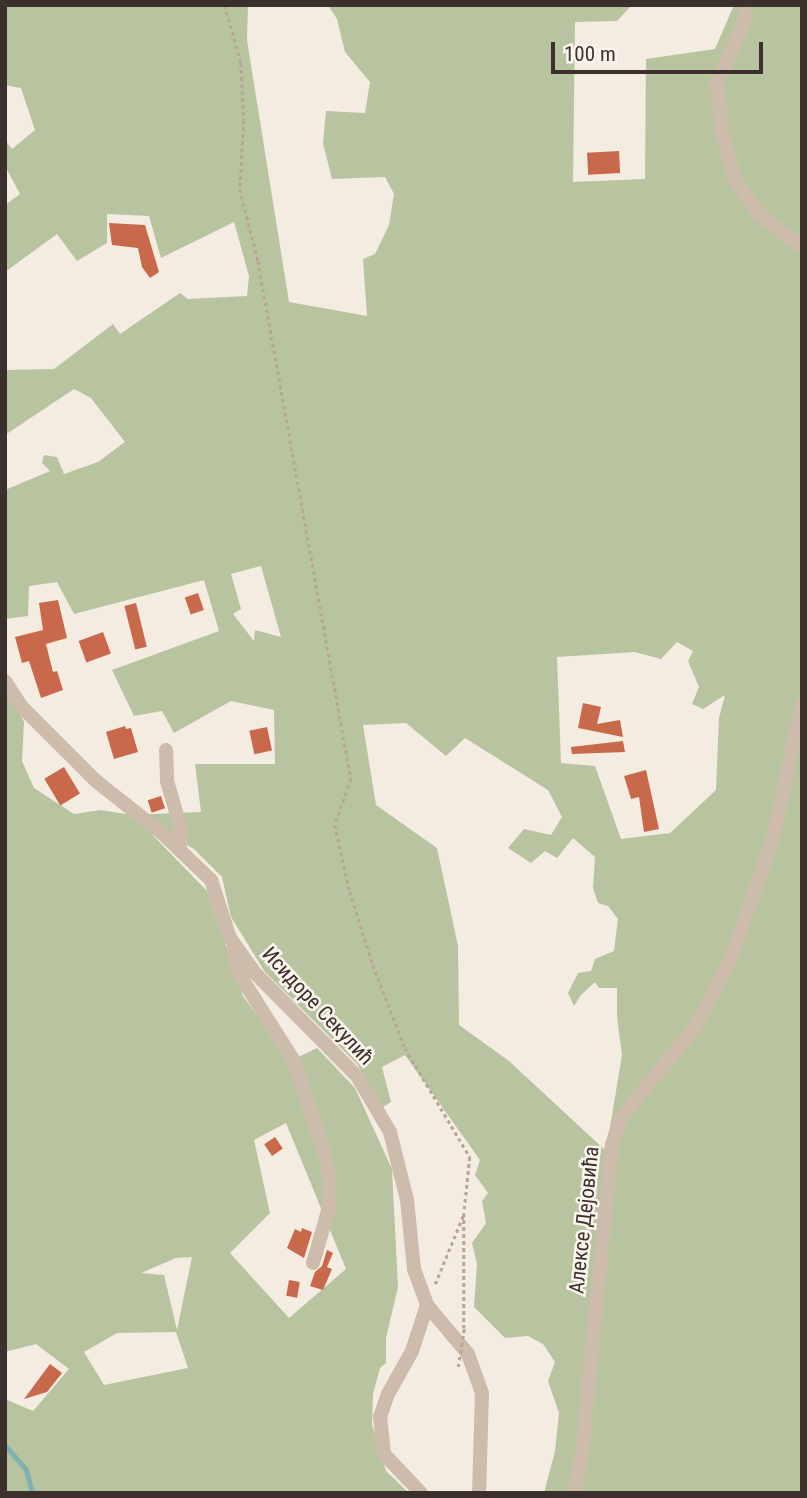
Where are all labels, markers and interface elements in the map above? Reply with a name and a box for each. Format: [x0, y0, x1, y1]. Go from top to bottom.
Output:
scale bar [555, 28, 767, 72]
text: 100 m [564, 42, 616, 66]
street label: Исидоре Секулић [257, 942, 379, 1070]
street label: Алексе Дејовића [564, 1145, 604, 1295]

